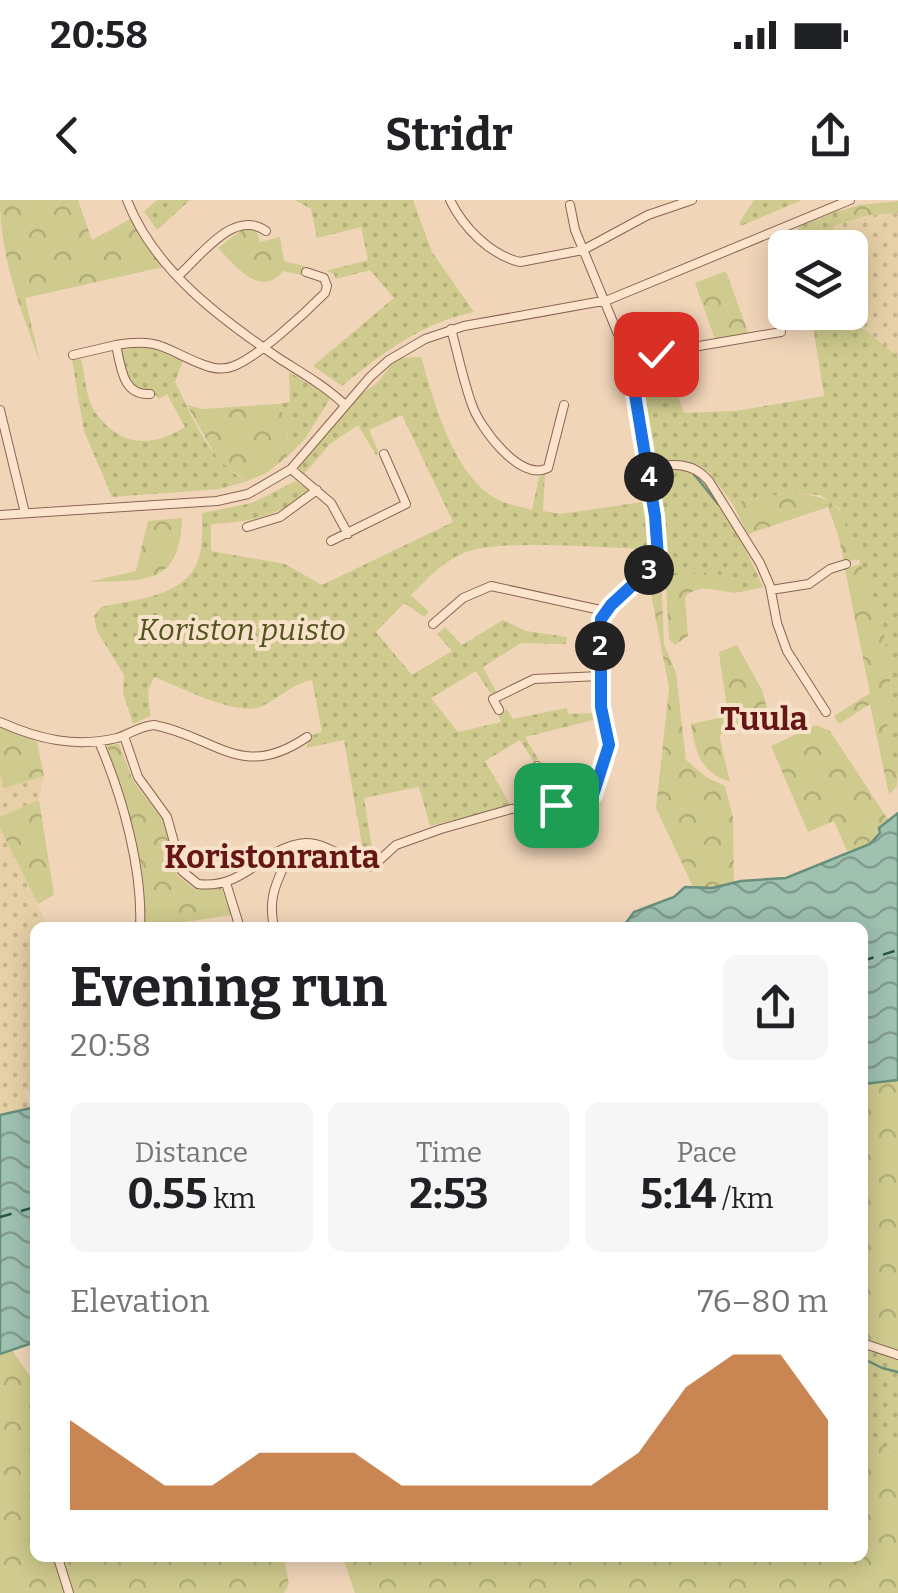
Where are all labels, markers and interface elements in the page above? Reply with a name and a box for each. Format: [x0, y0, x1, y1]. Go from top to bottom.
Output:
text: 20:58 [50, 12, 148, 58]
icon: back [40, 108, 95, 163]
text: Stridr [385, 108, 513, 162]
icon: share [803, 108, 858, 163]
map controls [768, 230, 868, 330]
button: layers [768, 230, 868, 330]
pin [614, 312, 699, 397]
icon: check [629, 327, 684, 382]
pin: 4 [624, 452, 674, 502]
text: 4 [640, 460, 658, 493]
pin: 3 [624, 545, 674, 595]
text: 3 [641, 553, 657, 586]
park label: Koriston puisto [138, 612, 346, 648]
pin: 2 [575, 621, 625, 671]
text: 2 [592, 629, 608, 662]
district label: Tuula [720, 700, 808, 738]
pin [514, 763, 599, 848]
icon: arrive [529, 778, 584, 833]
district label: Koristonranta [164, 838, 380, 876]
text: Evening run [70, 955, 387, 1021]
button: share [723, 955, 828, 1060]
text: 20:58 [70, 1026, 151, 1064]
text: Distance [135, 1136, 248, 1169]
text: Time [416, 1136, 482, 1169]
text: Pace [676, 1136, 737, 1169]
text: 0.55 [127, 1169, 208, 1219]
text: 2:53 [409, 1169, 489, 1219]
text: 5:14 [640, 1169, 716, 1219]
text: km [208, 1182, 255, 1215]
text: /km [716, 1182, 773, 1215]
text: Elevation [70, 1282, 210, 1320]
text: 76–80 m [697, 1282, 828, 1320]

